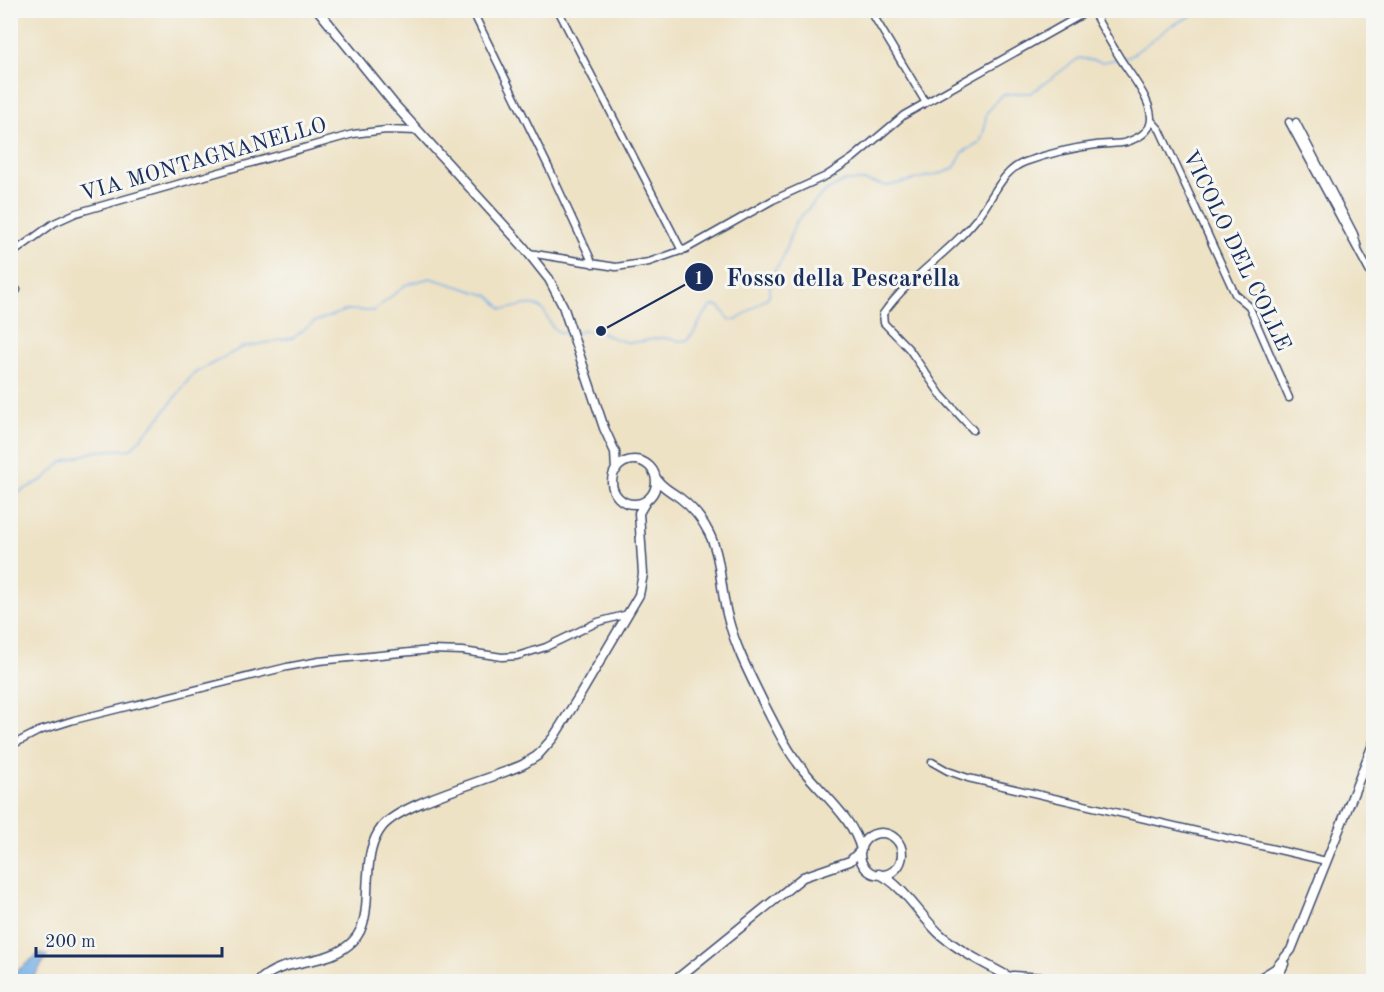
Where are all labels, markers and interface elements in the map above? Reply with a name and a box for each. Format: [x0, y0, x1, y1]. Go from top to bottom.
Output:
street label: VIA MONTAGNANELLO [78, 114, 329, 206]
street label: VICOLO DEL COLLE [1178, 147, 1294, 355]
callout: Fosso della Pescarella [684, 256, 972, 298]
text: Fosso della Pescarella [726, 268, 960, 292]
text: 1 [694, 270, 704, 288]
scale bar [36, 920, 222, 958]
text: 200 m [45, 933, 96, 951]

